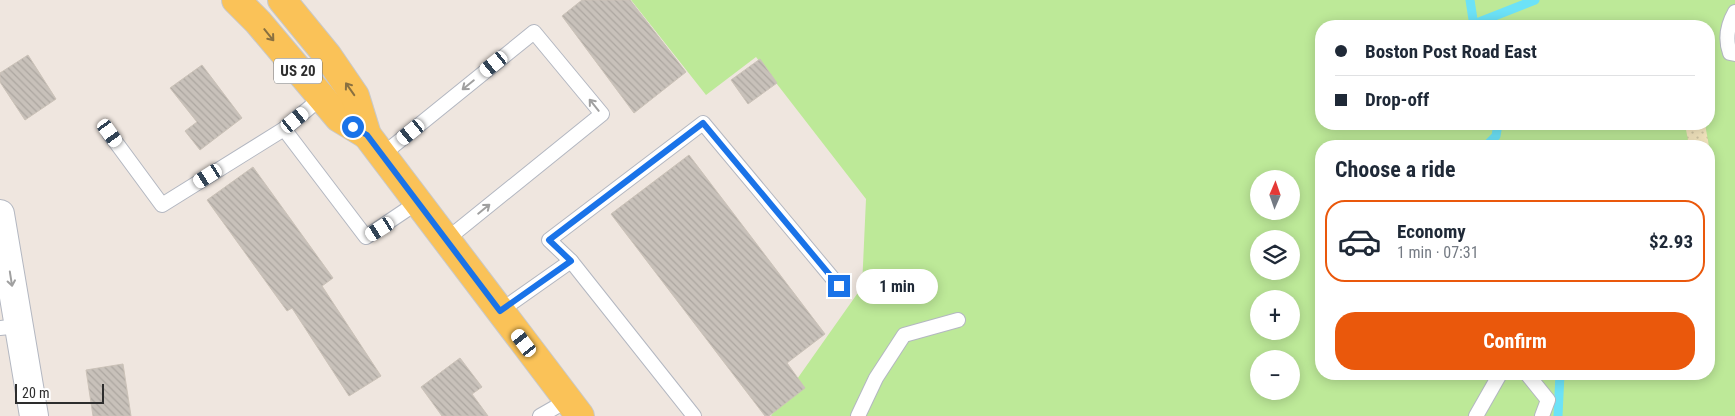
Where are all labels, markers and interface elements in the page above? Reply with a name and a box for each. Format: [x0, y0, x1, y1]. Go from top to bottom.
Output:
one-way arrow [264, 29, 275, 42]
text: Boston Post Road East [1365, 40, 1537, 63]
car [477, 49, 510, 79]
road number: US 20 [274, 58, 322, 84]
one-way arrow [462, 80, 475, 91]
one-way arrow [345, 82, 355, 96]
text: Drop-off [1365, 88, 1429, 111]
one-way arrow [589, 99, 600, 112]
car [278, 105, 311, 135]
car [95, 116, 124, 150]
route start [342, 116, 364, 138]
car [394, 117, 427, 147]
text: Choose a ride [1335, 157, 1456, 182]
car [191, 162, 224, 190]
north arrow [1250, 170, 1300, 220]
map controls [1250, 170, 1300, 400]
one-way arrow [477, 204, 490, 215]
car [363, 215, 396, 243]
icon: car [1337, 219, 1382, 264]
text: Economy [1397, 220, 1466, 243]
button: layers [1250, 230, 1300, 280]
text: $2.93 [1649, 230, 1693, 253]
text: 1 min · 07:31 [1397, 243, 1479, 262]
callout: 1 min [856, 268, 939, 304]
one-way arrow [6, 271, 16, 287]
route end [828, 275, 850, 297]
text: 1 min [879, 277, 915, 296]
button: + [1250, 290, 1300, 340]
button: Confirm [1335, 312, 1695, 370]
car [508, 327, 539, 359]
button: − [1250, 350, 1300, 400]
scale bar [15, 381, 104, 404]
text: 20 m [22, 385, 50, 401]

